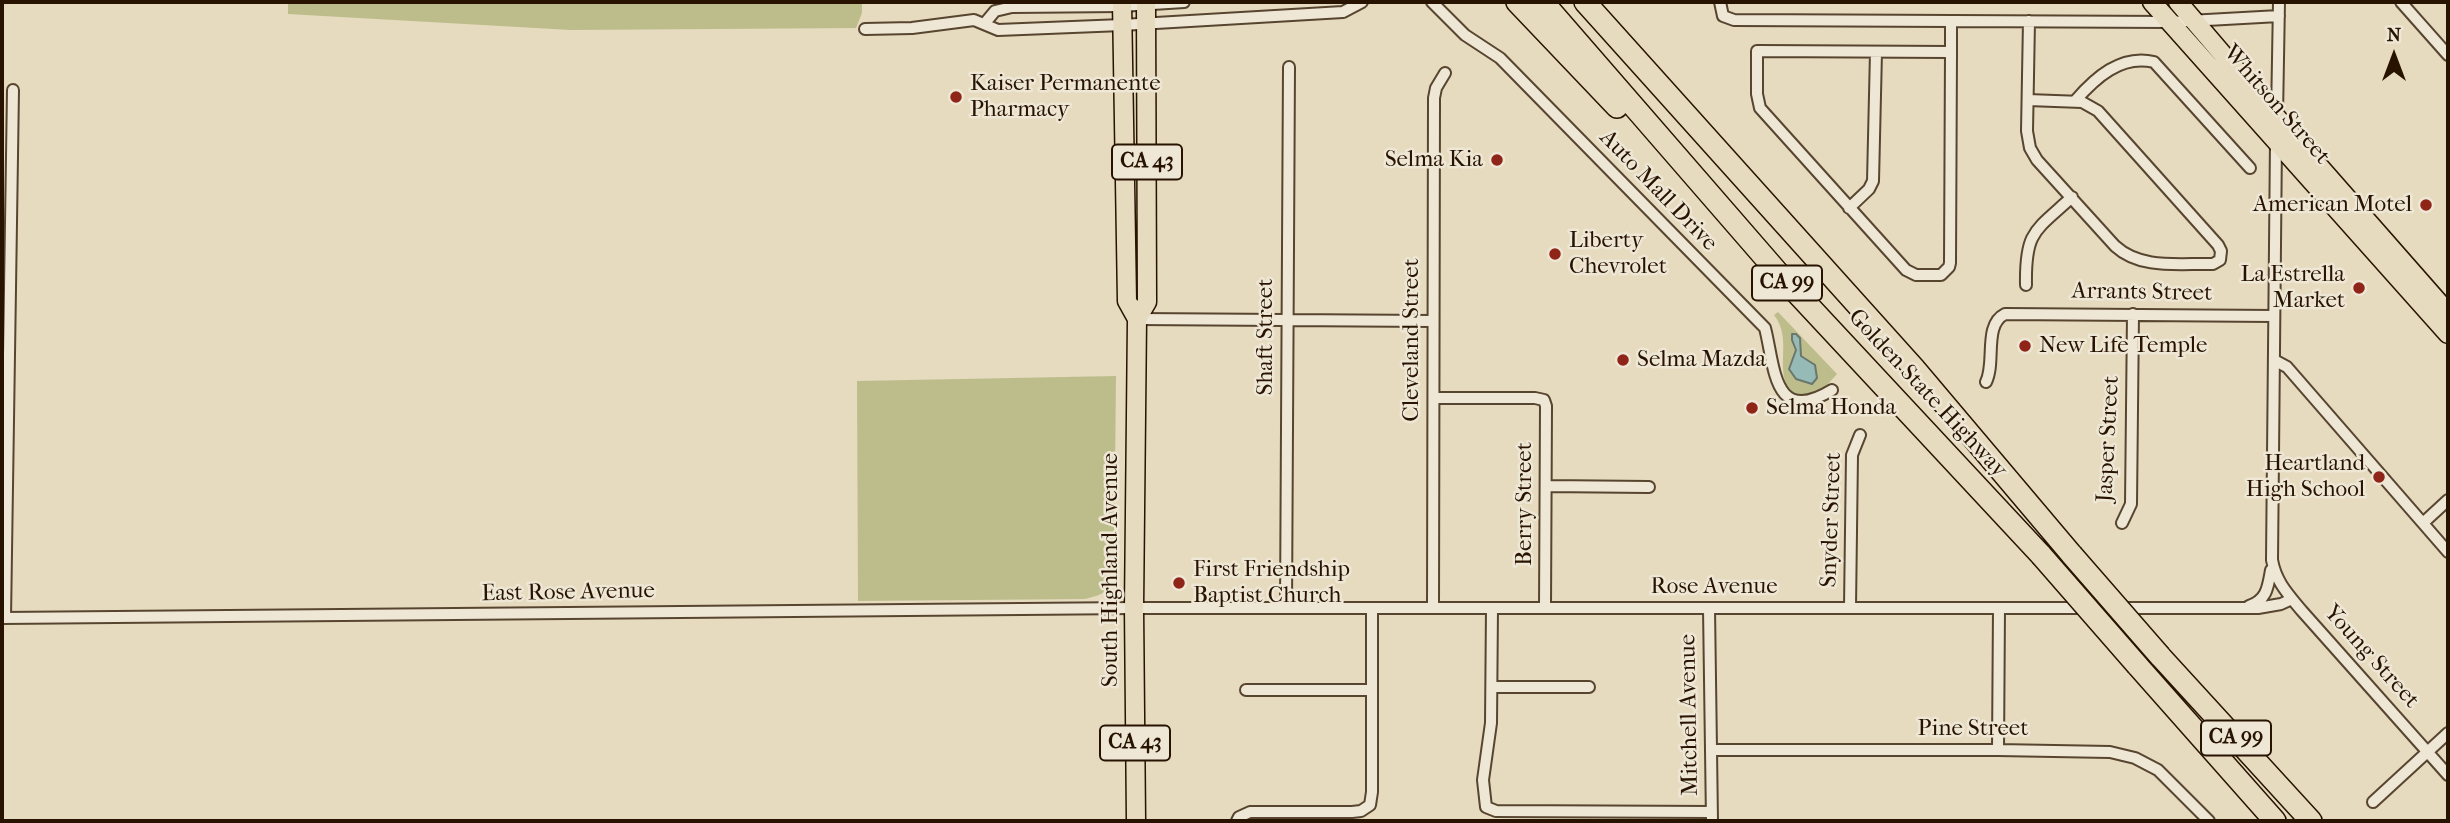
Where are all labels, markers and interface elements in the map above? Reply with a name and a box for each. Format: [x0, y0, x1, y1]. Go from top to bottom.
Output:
north arrow [2359, 21, 2429, 91]
text: N [2387, 24, 2401, 46]
street label: Whitson Street [2217, 40, 2335, 170]
place label: Kaiser Permanente Pharmacy [970, 70, 1161, 124]
marker: Kaiser Permanente Pharmacy [948, 89, 964, 105]
street label: Auto Mall Drive [1593, 125, 1723, 257]
road number: CA 43 [1112, 144, 1182, 180]
place label: Selma Kia [1385, 146, 1483, 174]
marker: Selma Kia [1489, 152, 1505, 168]
place label: American Motel [2253, 191, 2412, 219]
marker: American Motel [2418, 197, 2434, 213]
place label: Liberty Chevrolet [1569, 227, 1667, 281]
marker: Liberty Chevrolet [1547, 246, 1563, 262]
street label: Cleveland Street [1398, 258, 1426, 422]
place label: La Estrella Market [2240, 261, 2345, 315]
road number: CA 99 [1752, 266, 1822, 300]
street label: Arrants Street [2071, 278, 2213, 308]
street label: Shaft Street [1252, 279, 1280, 395]
marker: La Estrella Market [2351, 280, 2367, 296]
street label: Golden State Highway [1842, 304, 2012, 484]
place label: New Life Temple [2039, 332, 2207, 360]
marker: New Life Temple [2017, 338, 2033, 354]
place label: Selma Mazda [1637, 346, 1766, 374]
marker: Selma Mazda [1615, 352, 1631, 368]
street label: Jasper Street [2092, 375, 2126, 503]
place label: Selma Honda [1766, 394, 1896, 422]
marker: Selma Honda [1744, 400, 1760, 416]
street label: Berry Street [1511, 442, 1539, 566]
place label: Heartland High School [2246, 450, 2365, 504]
street label: Snyder Street [1816, 452, 1848, 588]
street label: South Highland Avenue [1097, 453, 1125, 687]
marker: Heartland High School [2371, 469, 2387, 485]
place label: First Friendship Baptist Church [1193, 556, 1350, 610]
street label: Rose Avenue [1650, 573, 1778, 601]
marker: First Friendship Baptist Church [1171, 575, 1187, 591]
street label: East Rose Avenue [481, 578, 655, 608]
street label: Young Street [2317, 600, 2425, 714]
street label: Mitchell Avenue [1675, 634, 1705, 796]
street label: Pine Street [1918, 715, 2028, 743]
road number: CA 99 [2201, 720, 2271, 756]
road number: CA 43 [1100, 726, 1170, 760]

